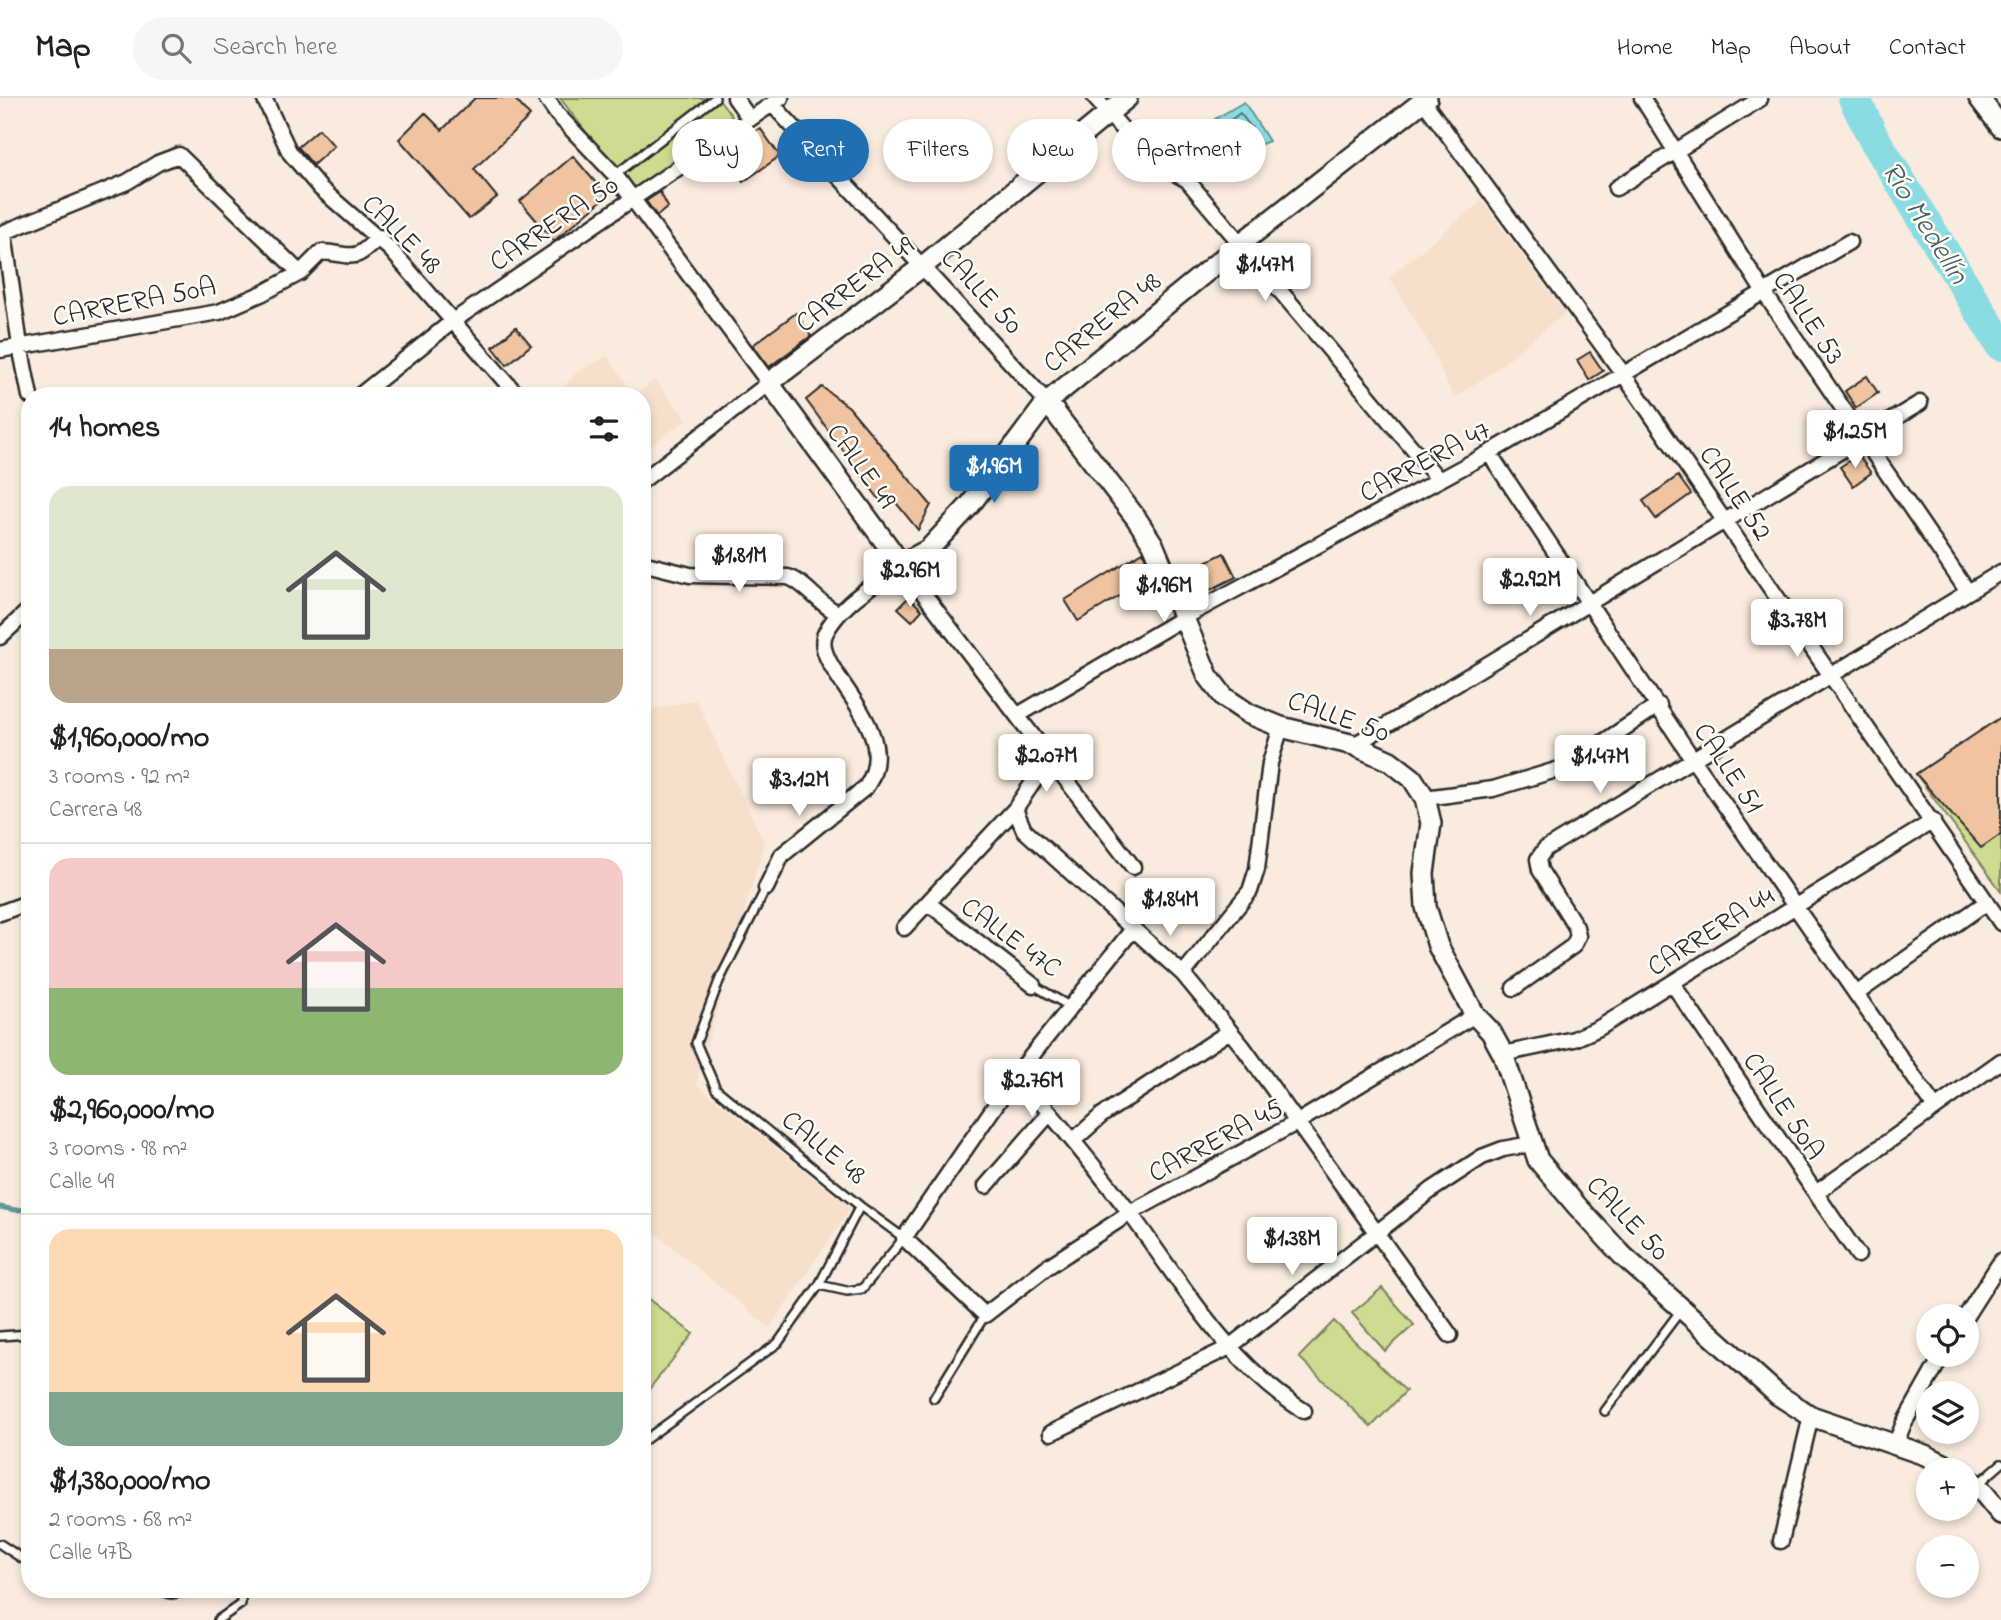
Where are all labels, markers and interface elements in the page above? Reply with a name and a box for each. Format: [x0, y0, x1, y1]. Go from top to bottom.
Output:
search box [133, 17, 623, 80]
text: Map [35, 24, 91, 72]
icon: search [157, 29, 195, 67]
text: Search here [213, 29, 337, 67]
text: Home [1617, 31, 1673, 66]
text: Map [1711, 31, 1751, 66]
text: About [1789, 31, 1851, 66]
text: Contact [1889, 31, 1966, 66]
chip: Buy [672, 119, 763, 182]
chip: Rent [777, 119, 869, 182]
chip: Filters [883, 119, 993, 182]
chip: New [1007, 119, 1098, 182]
chip: Apartment [1112, 119, 1266, 182]
water label: Río Medellín [1868, 154, 1979, 294]
street label: CARRERA 50 [482, 166, 628, 283]
street label: CALLE 48 [351, 186, 450, 285]
street label: CARRERA 49 [788, 227, 925, 344]
street label: CALLE 50 [929, 240, 1031, 345]
pin: $1.47M [1208, 244, 1322, 303]
text: $1.47M [1236, 249, 1294, 282]
street label: CARRERA 48 [1035, 263, 1171, 384]
street label: CALLE 53 [1761, 264, 1853, 374]
street label: CARRERA 50A [49, 268, 220, 339]
text: 14 homes [49, 407, 160, 451]
icon: filters [585, 410, 623, 448]
pin: $1.25M [1798, 410, 1912, 470]
street label: CARRERA 47 [1353, 411, 1499, 515]
street label: CALLE 49 [815, 416, 906, 519]
text: $1.25M [1823, 416, 1887, 449]
street label: CALLE 52 [1687, 438, 1781, 550]
pin: $1.96M [937, 446, 1051, 505]
text: $1.96M [966, 451, 1022, 484]
icon: home [273, 532, 399, 658]
pin: $1.81M [682, 534, 796, 594]
text: $1.81M [711, 540, 767, 573]
pin: $2.96M [853, 550, 967, 609]
text: $2.96M [879, 555, 941, 588]
pin: $2.92M [1473, 559, 1587, 618]
pin: $1.96M [1107, 564, 1221, 624]
text: $2.92M [1499, 564, 1561, 597]
text: $1.96M [1136, 570, 1192, 603]
pin: $3.78M [1740, 600, 1854, 659]
text: $3.78M [1767, 605, 1827, 638]
street label: CALLE 50 [1281, 682, 1394, 755]
street label: CALLE 51 [1682, 715, 1773, 823]
text: $1,960,000/mo [49, 717, 209, 761]
pin: $2.07M [989, 734, 1103, 794]
pin: $1.47M [1543, 736, 1657, 795]
text: $2.07M [1014, 740, 1078, 773]
text: $1.47M [1571, 741, 1629, 774]
pin: $3.12M [742, 758, 856, 818]
text: 3 rooms · 92 m² [49, 761, 190, 794]
text: $3.12M [769, 764, 829, 797]
text: Carrera 48 [49, 794, 142, 827]
street label: CARRERA 44 [1640, 877, 1784, 988]
pin: $1.84M [1113, 878, 1227, 938]
text: $1.84M [1141, 884, 1199, 917]
street label: CALLE 47C [951, 888, 1069, 989]
icon: home [273, 904, 399, 1030]
street label: CALLE 50A [1731, 1045, 1833, 1169]
pin: $2.76M [975, 1060, 1089, 1119]
text: $2.76M [1000, 1065, 1064, 1098]
text: $2,960,000/mo [49, 1089, 215, 1133]
street label: CARRERA 45 [1142, 1089, 1292, 1195]
street label: CALLE 48 [771, 1102, 874, 1196]
text: 3 rooms · 98 m² [49, 1133, 187, 1166]
text: Calle 49 [49, 1166, 114, 1199]
street label: CALLE 50 [1575, 1167, 1678, 1272]
pin: $1.38M [1235, 1218, 1349, 1277]
text: $1.38M [1263, 1223, 1321, 1256]
icon: home [273, 1275, 399, 1401]
map controls [1916, 1304, 1979, 1598]
button: locate [1916, 1304, 1979, 1367]
button: layers [1916, 1381, 1979, 1444]
button: + [1916, 1458, 1979, 1521]
text: $1,380,000/mo [49, 1460, 211, 1504]
text: 2 rooms · 68 m² [49, 1504, 192, 1537]
button: − [1916, 1535, 1979, 1598]
text: Calle 47B [49, 1537, 132, 1570]

